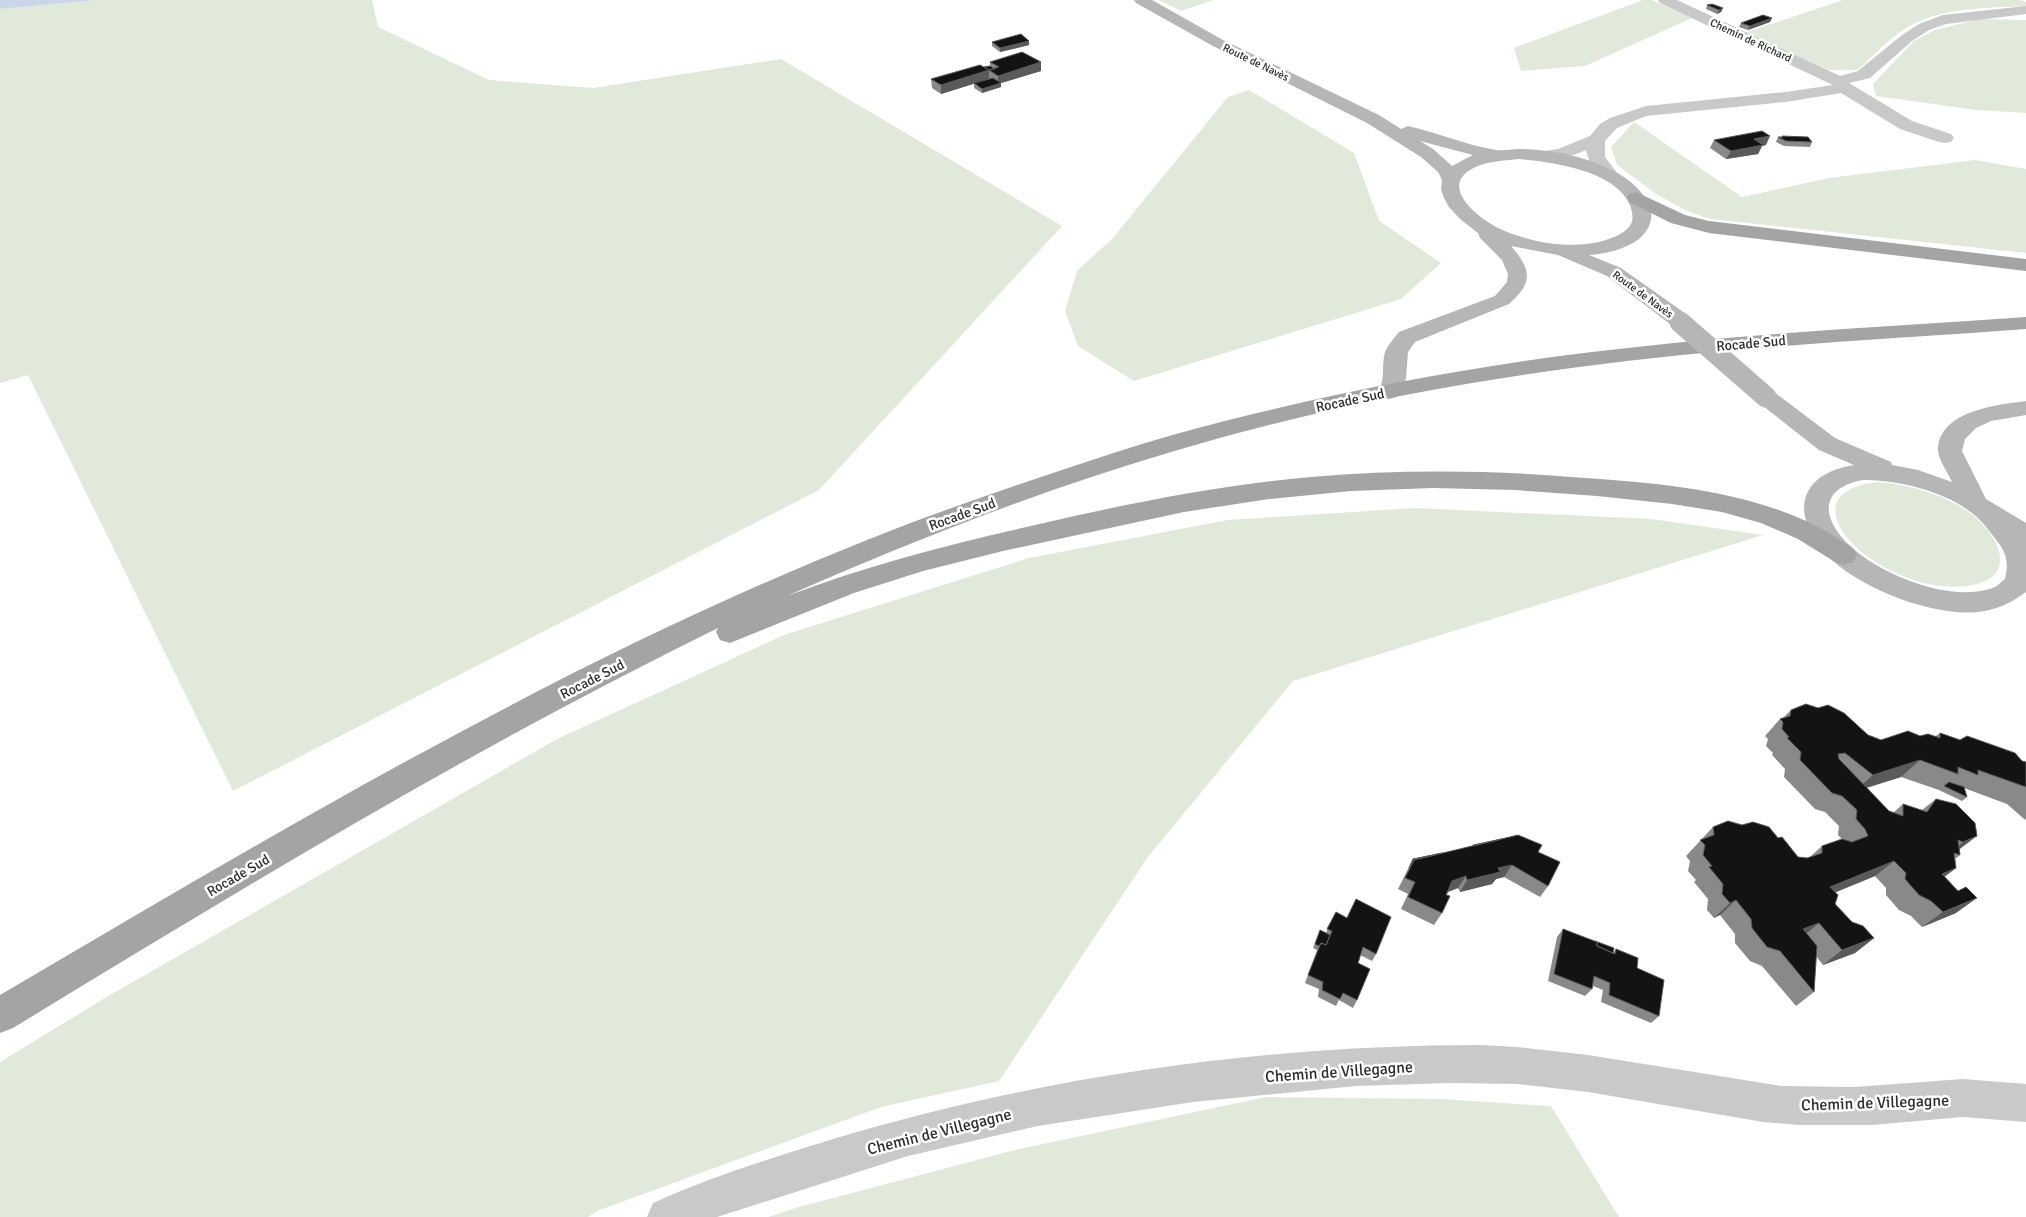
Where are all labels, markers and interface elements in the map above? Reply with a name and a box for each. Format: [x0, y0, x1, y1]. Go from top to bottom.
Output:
street label: Chemin de Richard [1708, 16, 1794, 65]
street label: Route de Navès [1221, 41, 1291, 84]
street label: Route de Navès [1610, 268, 1676, 321]
street label: Rocade Sud [1716, 332, 1786, 355]
street label: Rocade Sud [1314, 385, 1386, 416]
street label: Rocade Sud [927, 495, 998, 534]
street label: Rocade Sud [557, 656, 627, 703]
street label: Rocade Sud [204, 851, 273, 900]
street label: Chemin de Villegagne [1265, 1057, 1414, 1087]
street label: Chemin de Villegagne [1801, 1090, 1949, 1116]
street label: Chemin de Villegagne [865, 1104, 1013, 1160]

